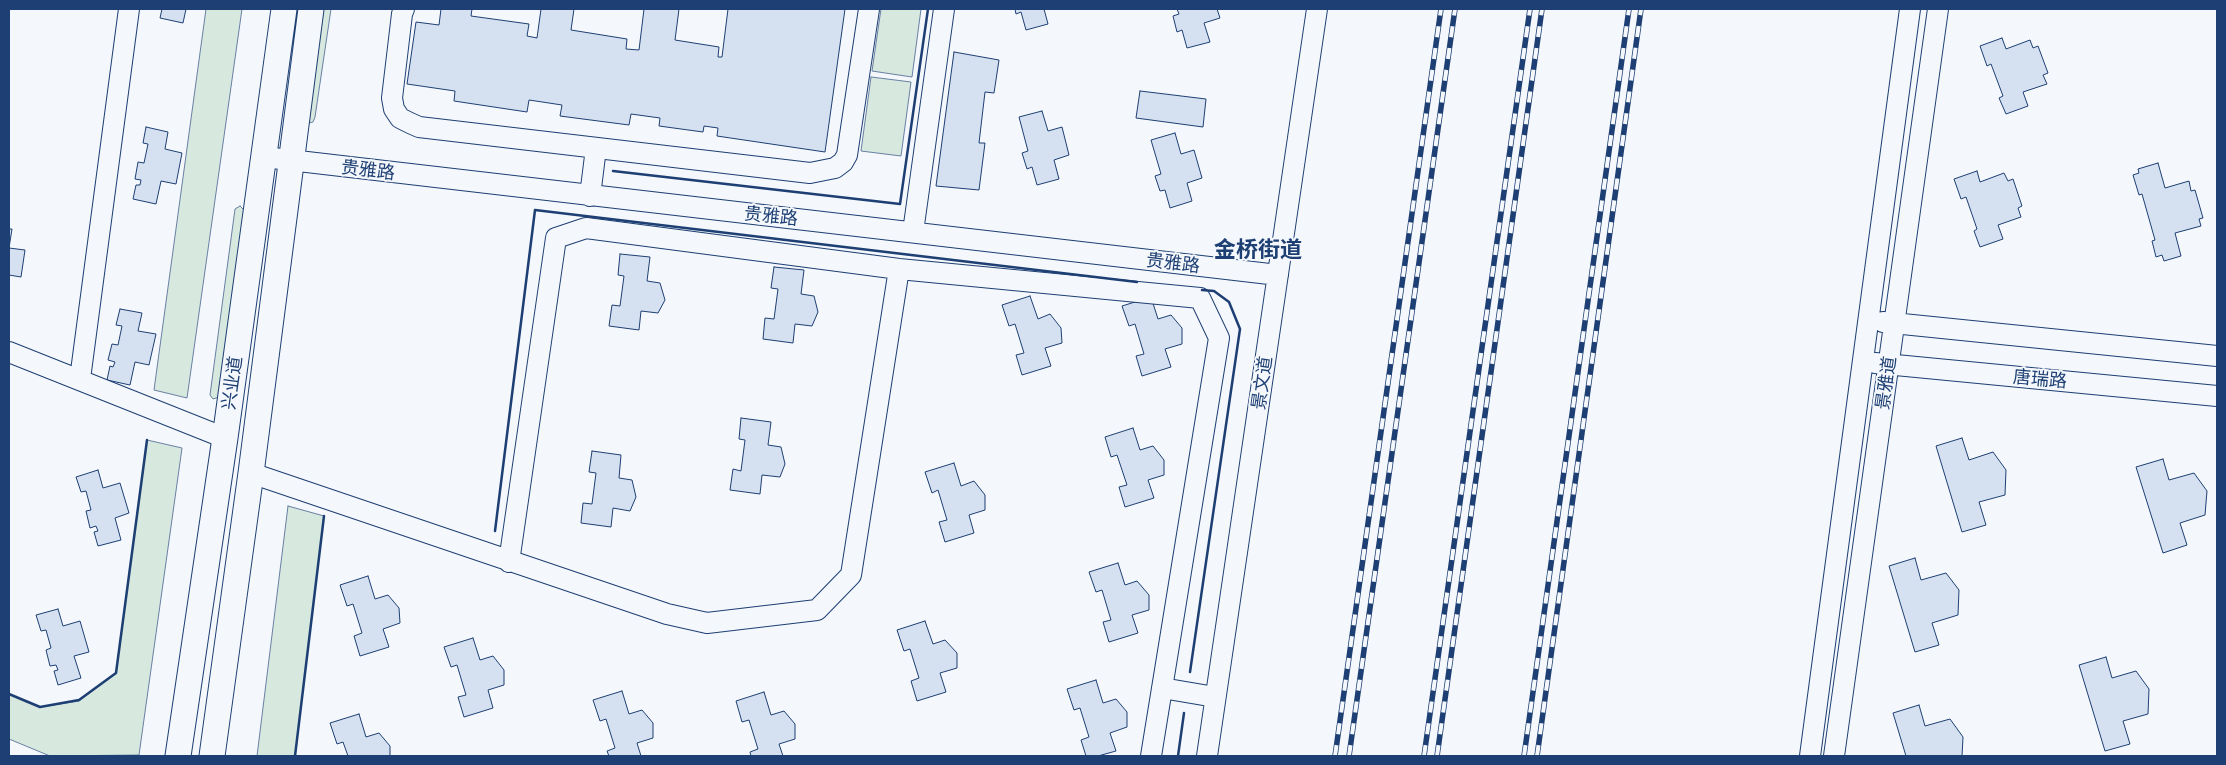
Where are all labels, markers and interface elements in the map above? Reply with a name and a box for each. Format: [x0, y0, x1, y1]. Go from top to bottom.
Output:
street label: 贵雅路 [340, 156, 396, 184]
street label: 贵雅路 [743, 202, 799, 230]
district label: 金桥街道 [1214, 237, 1302, 263]
street label: 贵雅路 [1145, 249, 1201, 277]
street label: 兴业道 [218, 355, 246, 411]
street label: 景文道 [1248, 355, 1276, 411]
street label: 景雅道 [1872, 355, 1900, 411]
street label: 唐瑞路 [2012, 366, 2068, 392]

